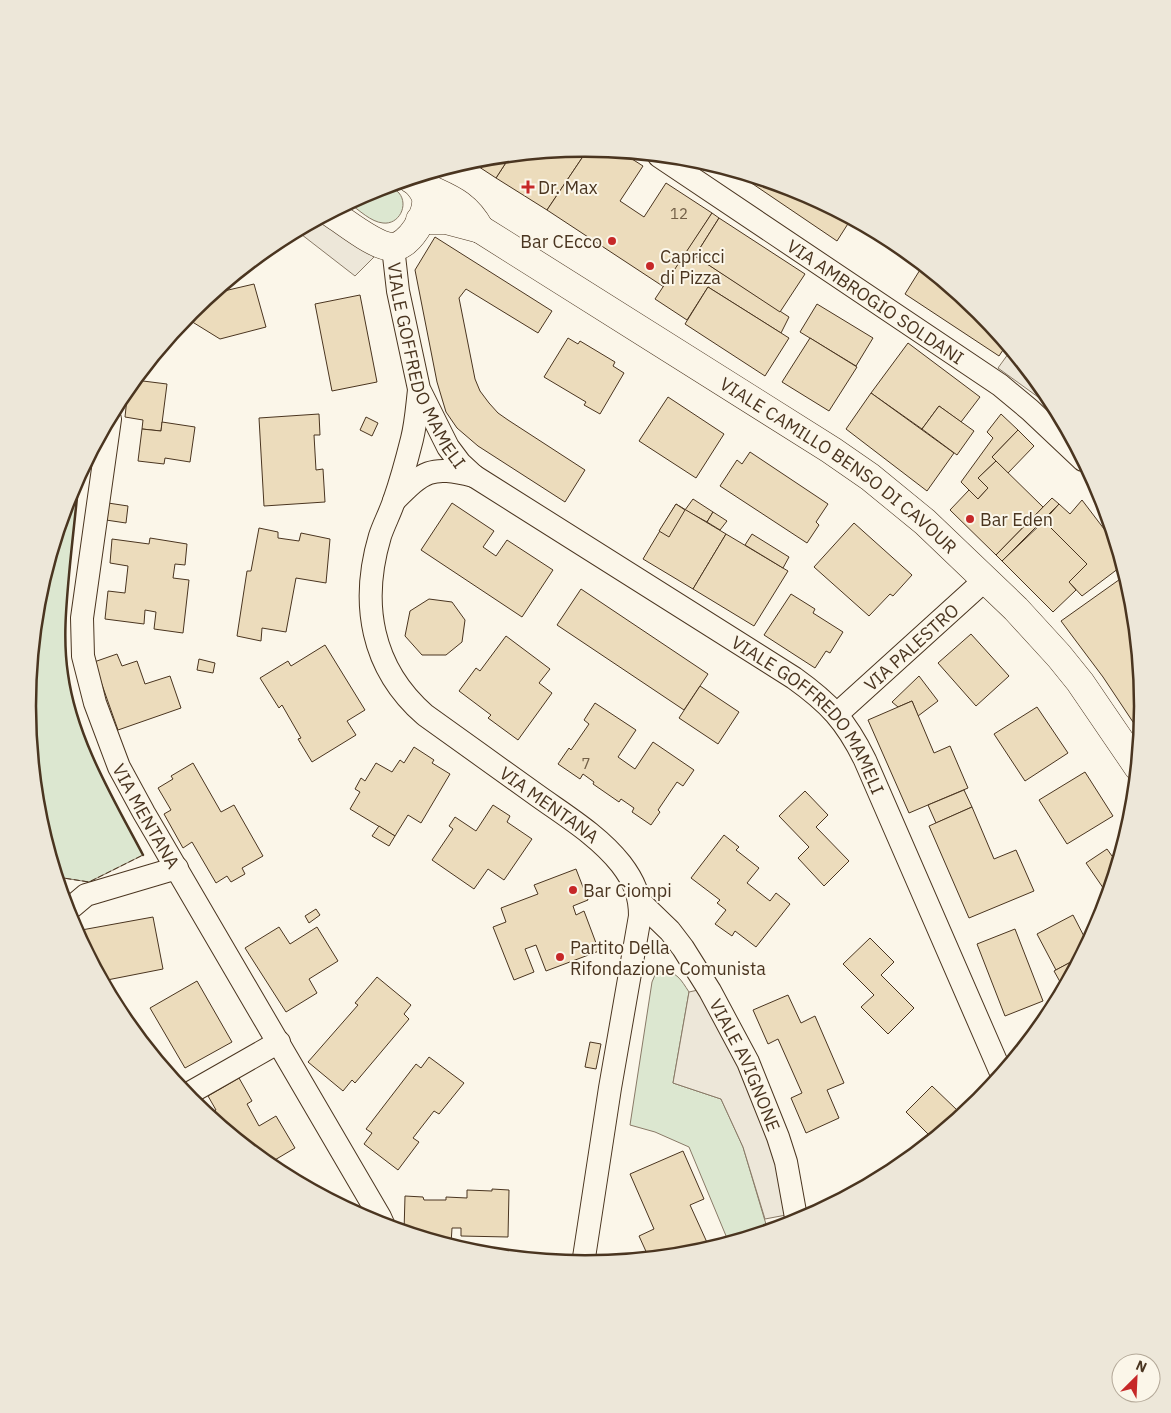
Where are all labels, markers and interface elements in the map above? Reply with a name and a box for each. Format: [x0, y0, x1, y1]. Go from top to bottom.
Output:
place label: Dr. Max [538, 176, 598, 199]
marker: Dr. Max [522, 181, 534, 193]
house number: 12 [670, 204, 688, 223]
place label: Bar CEcco [520, 230, 602, 253]
street label: VIA AMBROGIO SOLDANI [783, 234, 969, 369]
marker: Bar CEcco [606, 235, 618, 247]
place label: Capricci di Pizza [660, 245, 725, 289]
marker: Capricci di Pizza [644, 260, 656, 272]
street label: VIALE GOFFREDO MAMELI [383, 261, 471, 473]
street label: VIALE CAMILLO BENSO DI CAVOUR [716, 372, 962, 558]
place label: Bar Eden [980, 508, 1053, 531]
marker: Bar Eden [964, 513, 976, 525]
street label: VIA PALESTRO [859, 598, 963, 696]
street label: VIALE GOFFREDO MAMELI [727, 630, 890, 798]
house number: 7 [581, 754, 591, 773]
street label: VIA MENTANA [108, 760, 186, 873]
street label: VIA MENTANA [495, 761, 604, 848]
place label: Bar Ciompi [583, 879, 672, 902]
marker: Bar Ciompi [567, 884, 579, 896]
place label: Partito Della Rifondazione Comunista [570, 936, 766, 980]
marker: Partito Della Rifondazione Comunista [554, 951, 566, 963]
street label: VIALE AVIGNONE [705, 995, 786, 1134]
north arrow [1111, 1353, 1161, 1403]
text: N [1133, 1356, 1150, 1376]

